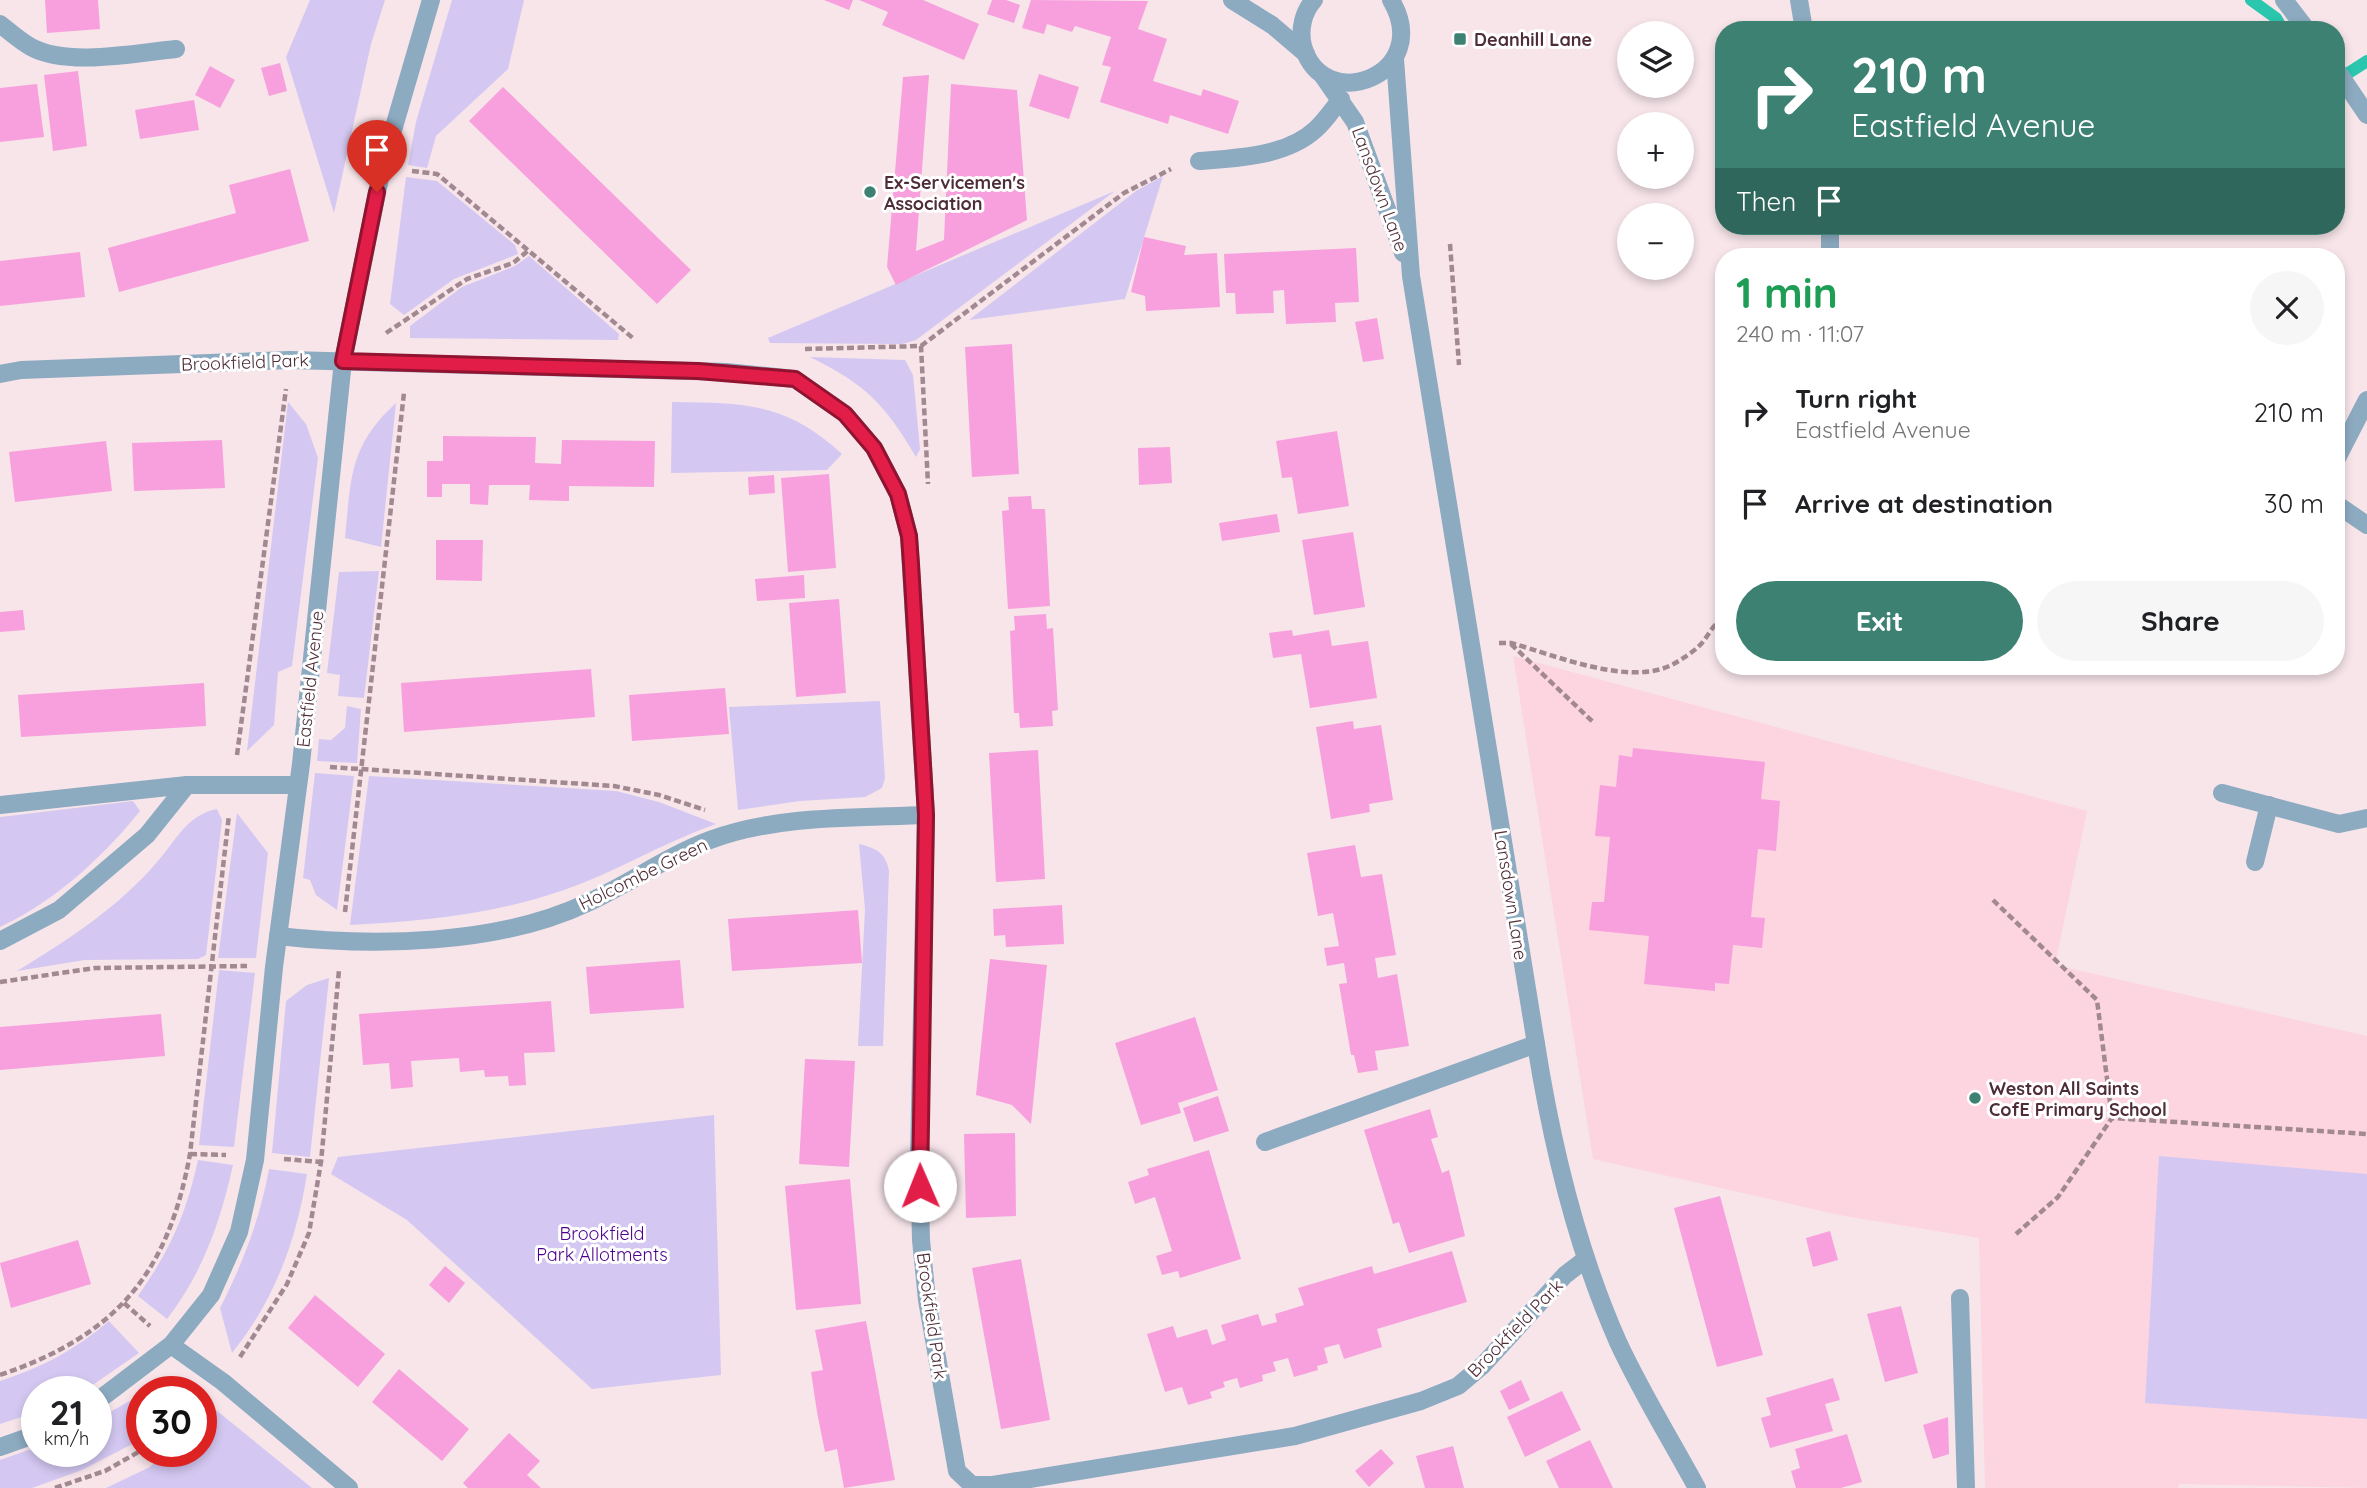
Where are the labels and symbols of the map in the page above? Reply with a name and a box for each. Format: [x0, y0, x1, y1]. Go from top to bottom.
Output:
place label: Deanhill Lane [1474, 28, 1592, 51]
marker: Deanhill Lane [1452, 31, 1468, 47]
pin [347, 120, 407, 192]
street label: Lansdown Lane [1347, 124, 1413, 254]
place label: Ex-Servicemen's Association [884, 171, 1025, 215]
marker: Ex-Servicemen's Association [862, 184, 878, 200]
street label: Brookfield Park [181, 348, 309, 376]
street label: Eastfield Avenue [291, 609, 329, 749]
street label: Lansdown Lane [1489, 828, 1533, 962]
street label: Holcombe Green [575, 833, 711, 915]
place label: Weston All Saints CofE Primary School [1989, 1077, 2167, 1121]
marker: Weston All Saints CofE Primary School [1967, 1090, 1983, 1106]
position arrow [883, 1149, 957, 1223]
park label: Brookfield Park Allotments [536, 1222, 668, 1266]
street label: Brookfield Park [912, 1251, 952, 1381]
street label: Brookfield Park [1462, 1274, 1568, 1382]
speed limit sign: 30 [126, 1376, 217, 1467]

